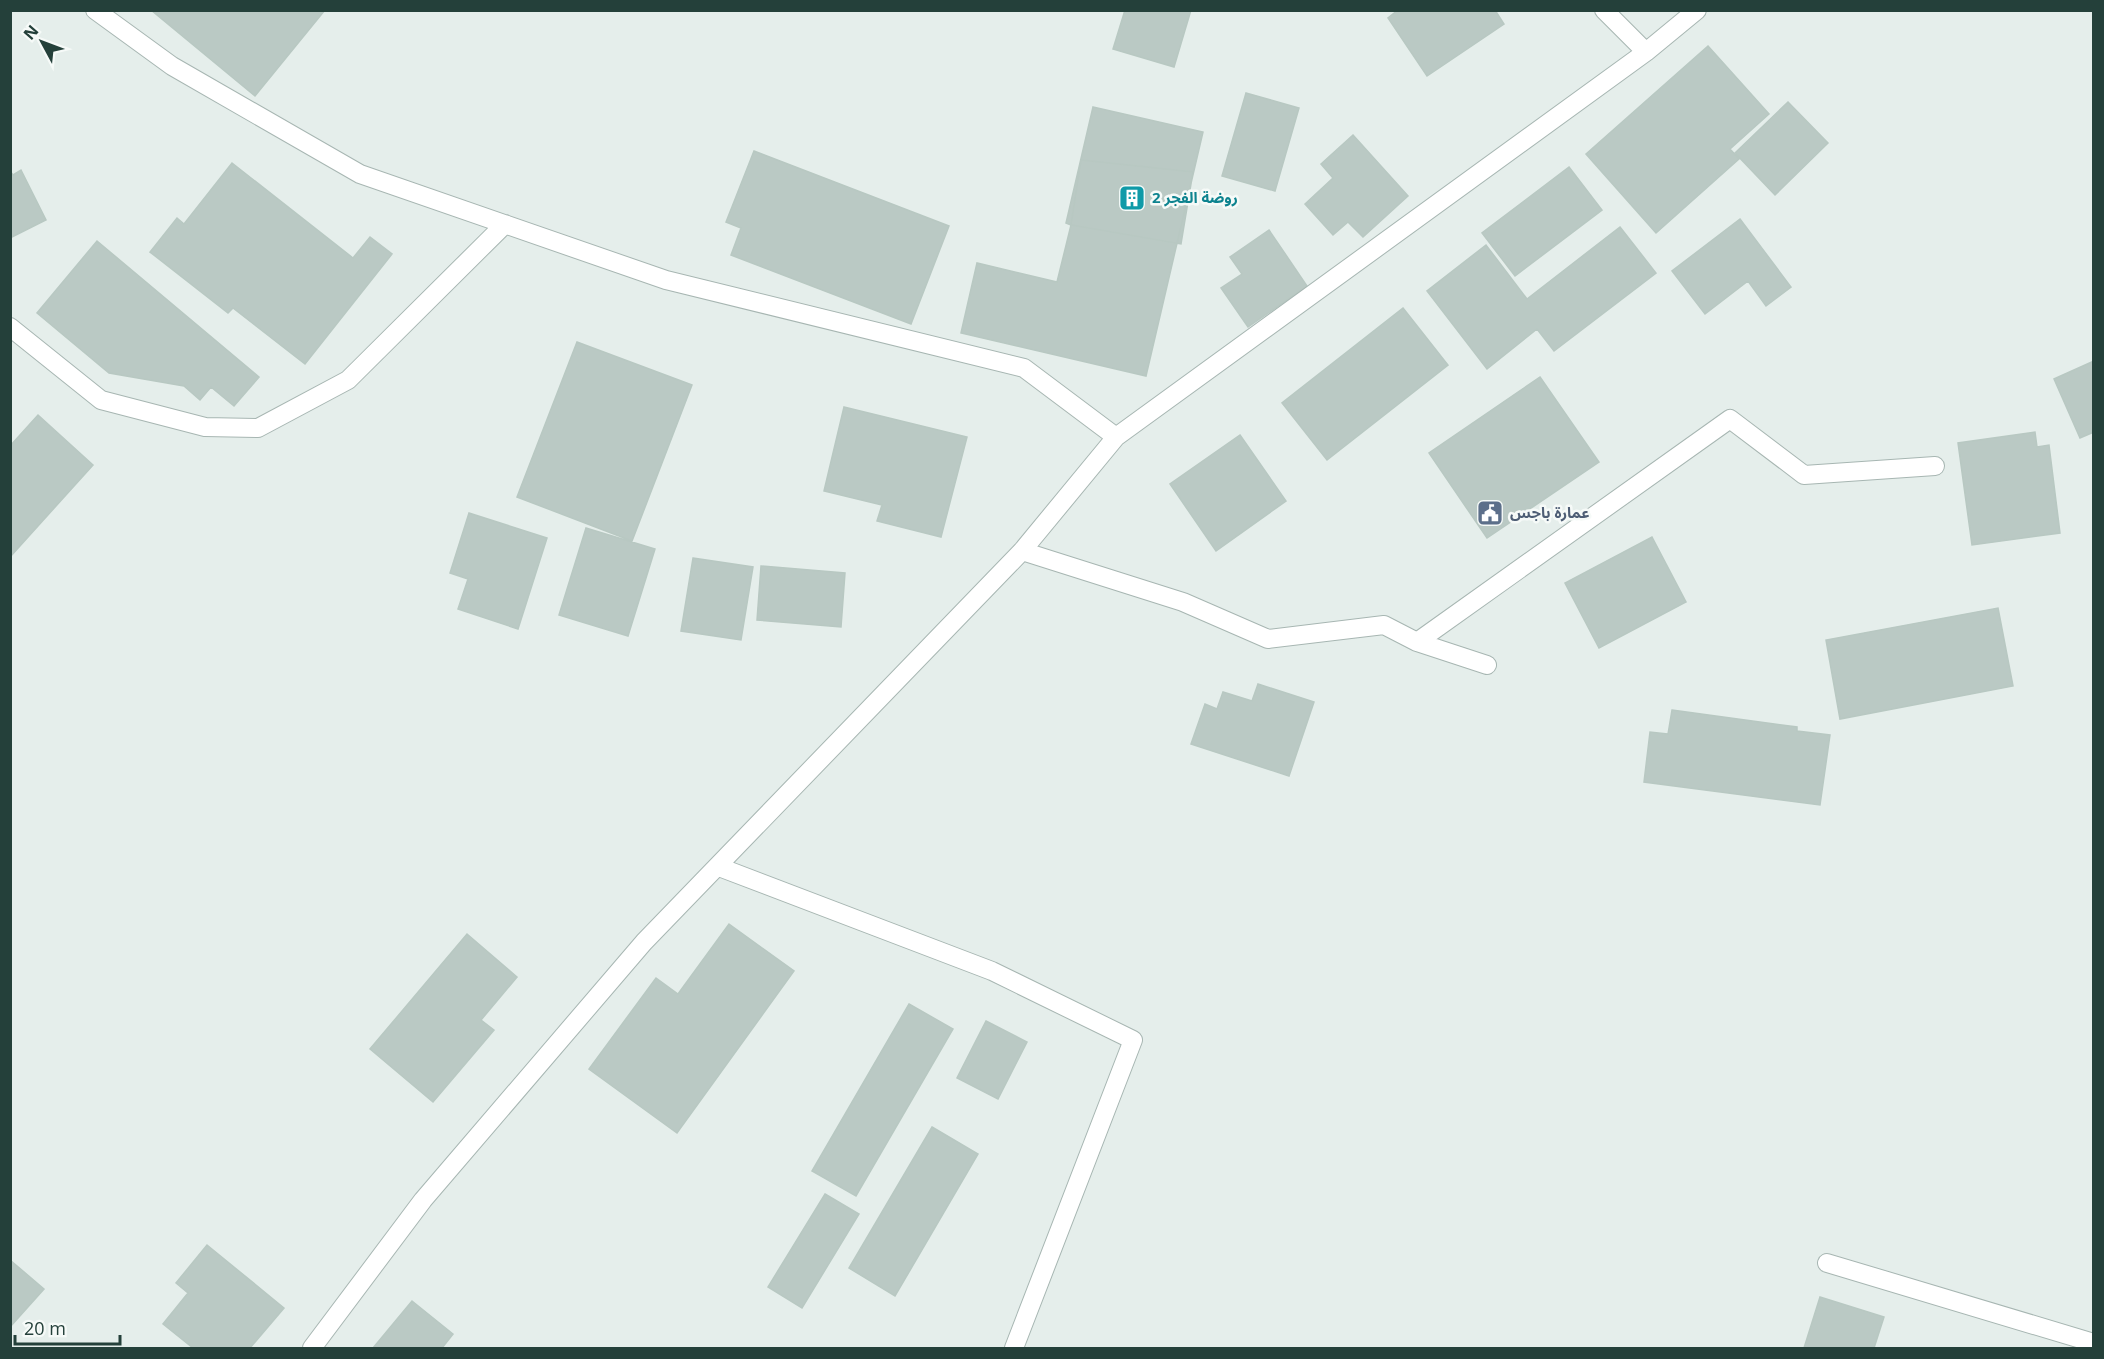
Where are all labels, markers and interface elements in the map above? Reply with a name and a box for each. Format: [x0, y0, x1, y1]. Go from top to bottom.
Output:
north arrow [12, 12, 72, 72]
text: N [18, 20, 43, 44]
building icon: روضة الفجر 2 [1117, 183, 1147, 213]
place label: روضة الفجر 2 [1152, 187, 1238, 207]
public building icon: عمارة باجس [1475, 498, 1505, 528]
place label: عمارة باجس [1510, 502, 1590, 522]
scale bar [15, 1308, 120, 1346]
text: 20 m [24, 1316, 66, 1340]

